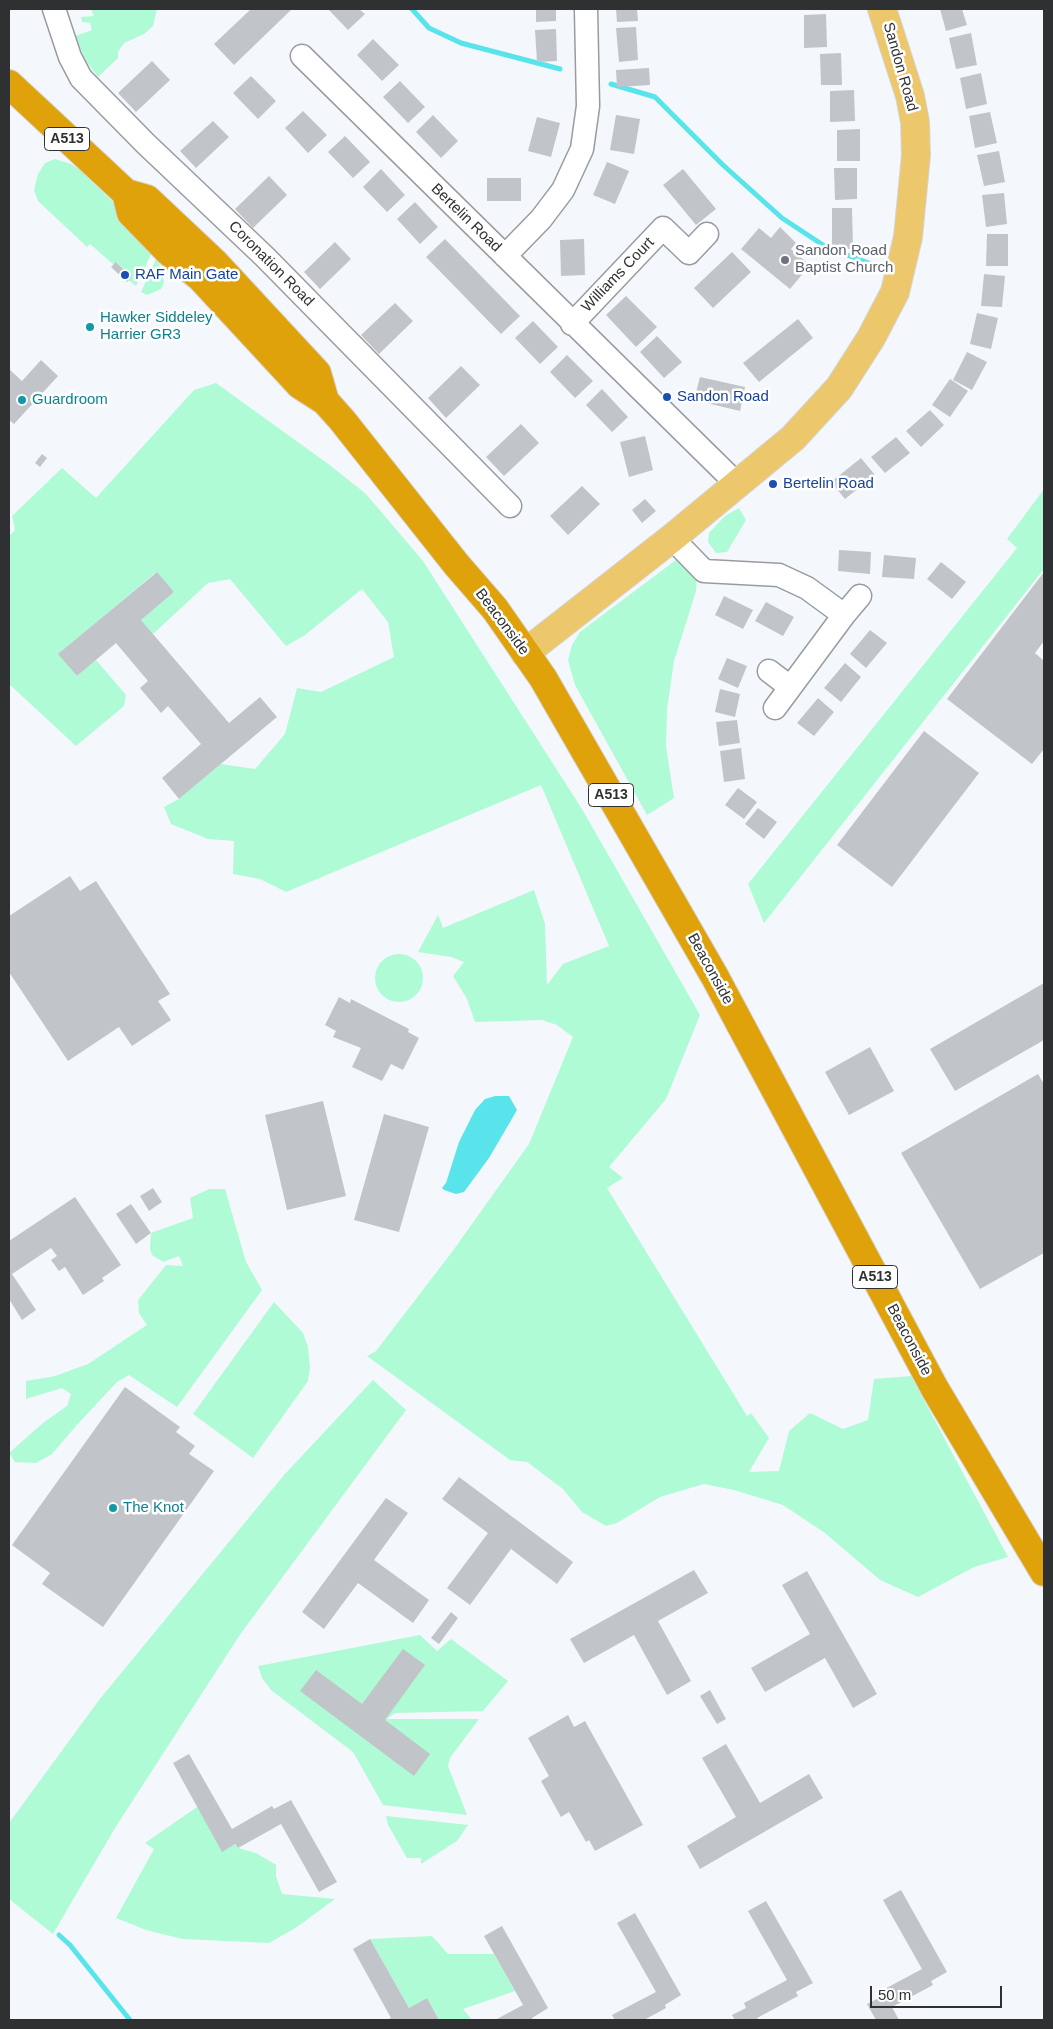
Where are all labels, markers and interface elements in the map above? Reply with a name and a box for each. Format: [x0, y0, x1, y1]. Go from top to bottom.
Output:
street label: Sandon Road [879, 20, 921, 114]
road number: A513 [44, 128, 90, 150]
street label: Bertelin Road [427, 180, 505, 256]
street label: Coronation Road [225, 218, 317, 310]
street label: Williams Court [578, 234, 658, 316]
place label: Sandon Road Baptist Church [795, 242, 893, 277]
marker: Sandon Road Baptist Church [779, 254, 791, 266]
place label: RAF Main Gate [135, 266, 238, 284]
marker: RAF Main Gate [119, 269, 131, 281]
place label: Hawker Siddeley Harrier GR3 [100, 309, 213, 344]
marker: Hawker Siddeley Harrier GR3 [84, 321, 96, 333]
place label: Sandon Road [677, 388, 769, 406]
place label: Guardroom [32, 391, 108, 409]
marker: Sandon Road [661, 391, 673, 403]
marker: Guardroom [16, 394, 28, 406]
place label: Bertelin Road [783, 475, 874, 493]
marker: Bertelin Road [767, 478, 779, 490]
street label: Beaconside [471, 585, 533, 659]
road number: A513 [588, 784, 634, 806]
street label: Beaconside [683, 930, 737, 1008]
road number: A513 [852, 1266, 898, 1288]
street label: Beaconside [883, 1301, 935, 1379]
place label: The Knot [123, 1499, 184, 1517]
marker: The Knot [107, 1502, 119, 1514]
scale bar [873, 1976, 1006, 2008]
text: 50 m [878, 1986, 911, 2003]

